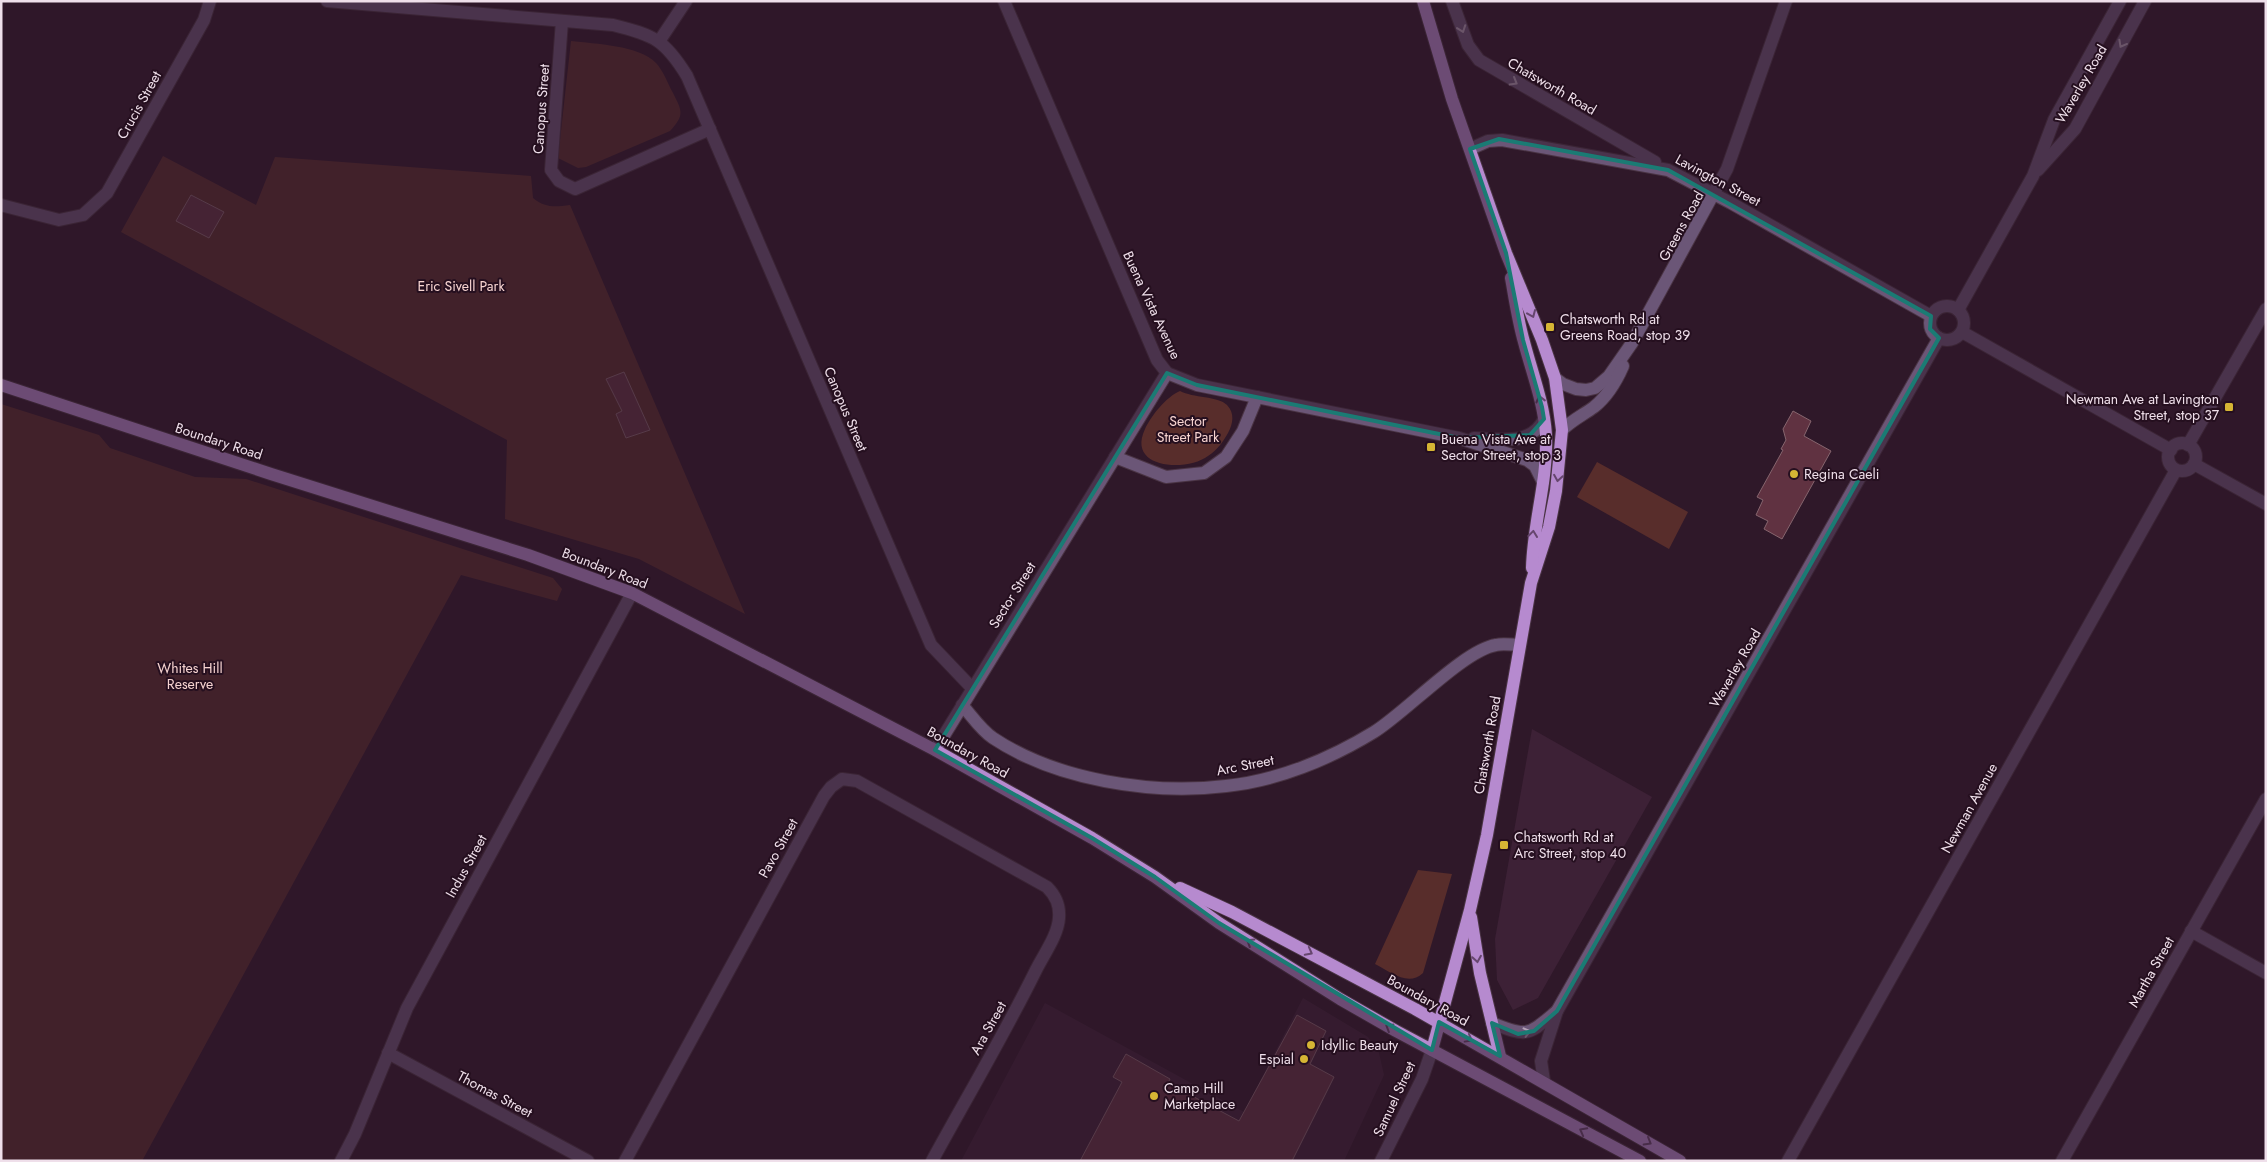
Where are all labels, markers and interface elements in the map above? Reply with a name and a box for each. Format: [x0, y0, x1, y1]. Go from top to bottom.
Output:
one-way arrow [1456, 24, 1466, 32]
one-way arrow [2118, 39, 2128, 48]
street label: Waverley Road [2050, 41, 2112, 127]
street label: Chatsworth Road [1504, 52, 1600, 120]
street label: Canopus Street [528, 63, 554, 155]
street label: Crucis Street [112, 67, 166, 143]
one-way arrow [1509, 75, 1518, 85]
street label: Lavington Street [1672, 149, 1765, 211]
street label: Greens Road [1654, 187, 1708, 265]
street label: Buena Vista Avenue [1118, 248, 1186, 362]
park label: Eric Sivell Park [417, 276, 505, 296]
one-way arrow [1525, 309, 1536, 318]
place label: Chatsworth Rd at Greens Road, stop 39 [1560, 309, 1690, 345]
marker: Chatsworth Rd at Greens Road, stop 39 [1544, 321, 1556, 333]
street label: Canopus Street [819, 364, 873, 455]
place label: Newman Ave at Lavington Street, stop 37 [2066, 389, 2220, 425]
one-way arrow [1535, 394, 1546, 403]
marker: Newman Ave at Lavington Street, stop 37 [2223, 401, 2235, 413]
park label: Sector Street Park [1157, 411, 1220, 447]
street label: Boundary Road [173, 417, 265, 465]
place label: Buena Vista Ave at Sector Street, stop 3 [1441, 429, 1561, 465]
marker: Buena Vista Ave at Sector Street, stop 3 [1425, 441, 1437, 453]
place label: Regina Caeli [1804, 464, 1879, 484]
marker: Regina Caeli [1788, 468, 1800, 480]
one-way arrow [1553, 474, 1564, 482]
one-way arrow [1527, 530, 1538, 538]
street label: Boundary Road [559, 542, 651, 594]
street label: Sector Street [984, 557, 1041, 632]
street label: Waverley Road [1704, 625, 1766, 711]
park label: Whites Hill Reserve [157, 658, 223, 694]
street label: Chatsworth Road [1469, 694, 1505, 796]
street label: Boundary Road [924, 721, 1012, 783]
street label: Arc Street [1215, 750, 1276, 780]
street label: Newman Avenue [1936, 759, 2002, 857]
street label: Pavo Street [753, 814, 803, 881]
place label: Chatsworth Rd at Arc Street, stop 40 [1514, 827, 1626, 863]
street label: Indus Street [440, 830, 492, 901]
marker: Chatsworth Rd at Arc Street, stop 40 [1498, 839, 1510, 851]
street label: Martha Street [2123, 933, 2179, 1011]
one-way arrow [1247, 939, 1256, 949]
one-way arrow [1304, 946, 1313, 956]
one-way arrow [1472, 954, 1482, 963]
street label: Boundary Road [1384, 969, 1472, 1031]
street label: Ara Street [965, 997, 1011, 1058]
one-way arrow [1385, 1023, 1394, 1033]
one-way arrow [1522, 1027, 1531, 1037]
one-way arrow [1464, 1033, 1473, 1043]
place label: Idyllic Beauty [1321, 1035, 1399, 1055]
marker: Idyllic Beauty [1305, 1039, 1317, 1051]
place label: Espial [1259, 1049, 1294, 1069]
marker: Espial [1298, 1053, 1310, 1065]
street label: Samuel Street [1368, 1058, 1420, 1140]
street label: Thomas Street [454, 1066, 537, 1122]
place label: Camp Hill Marketplace [1164, 1078, 1235, 1114]
marker: Camp Hill Marketplace [1148, 1090, 1160, 1102]
one-way arrow [1580, 1127, 1589, 1137]
one-way arrow [1642, 1136, 1651, 1146]

